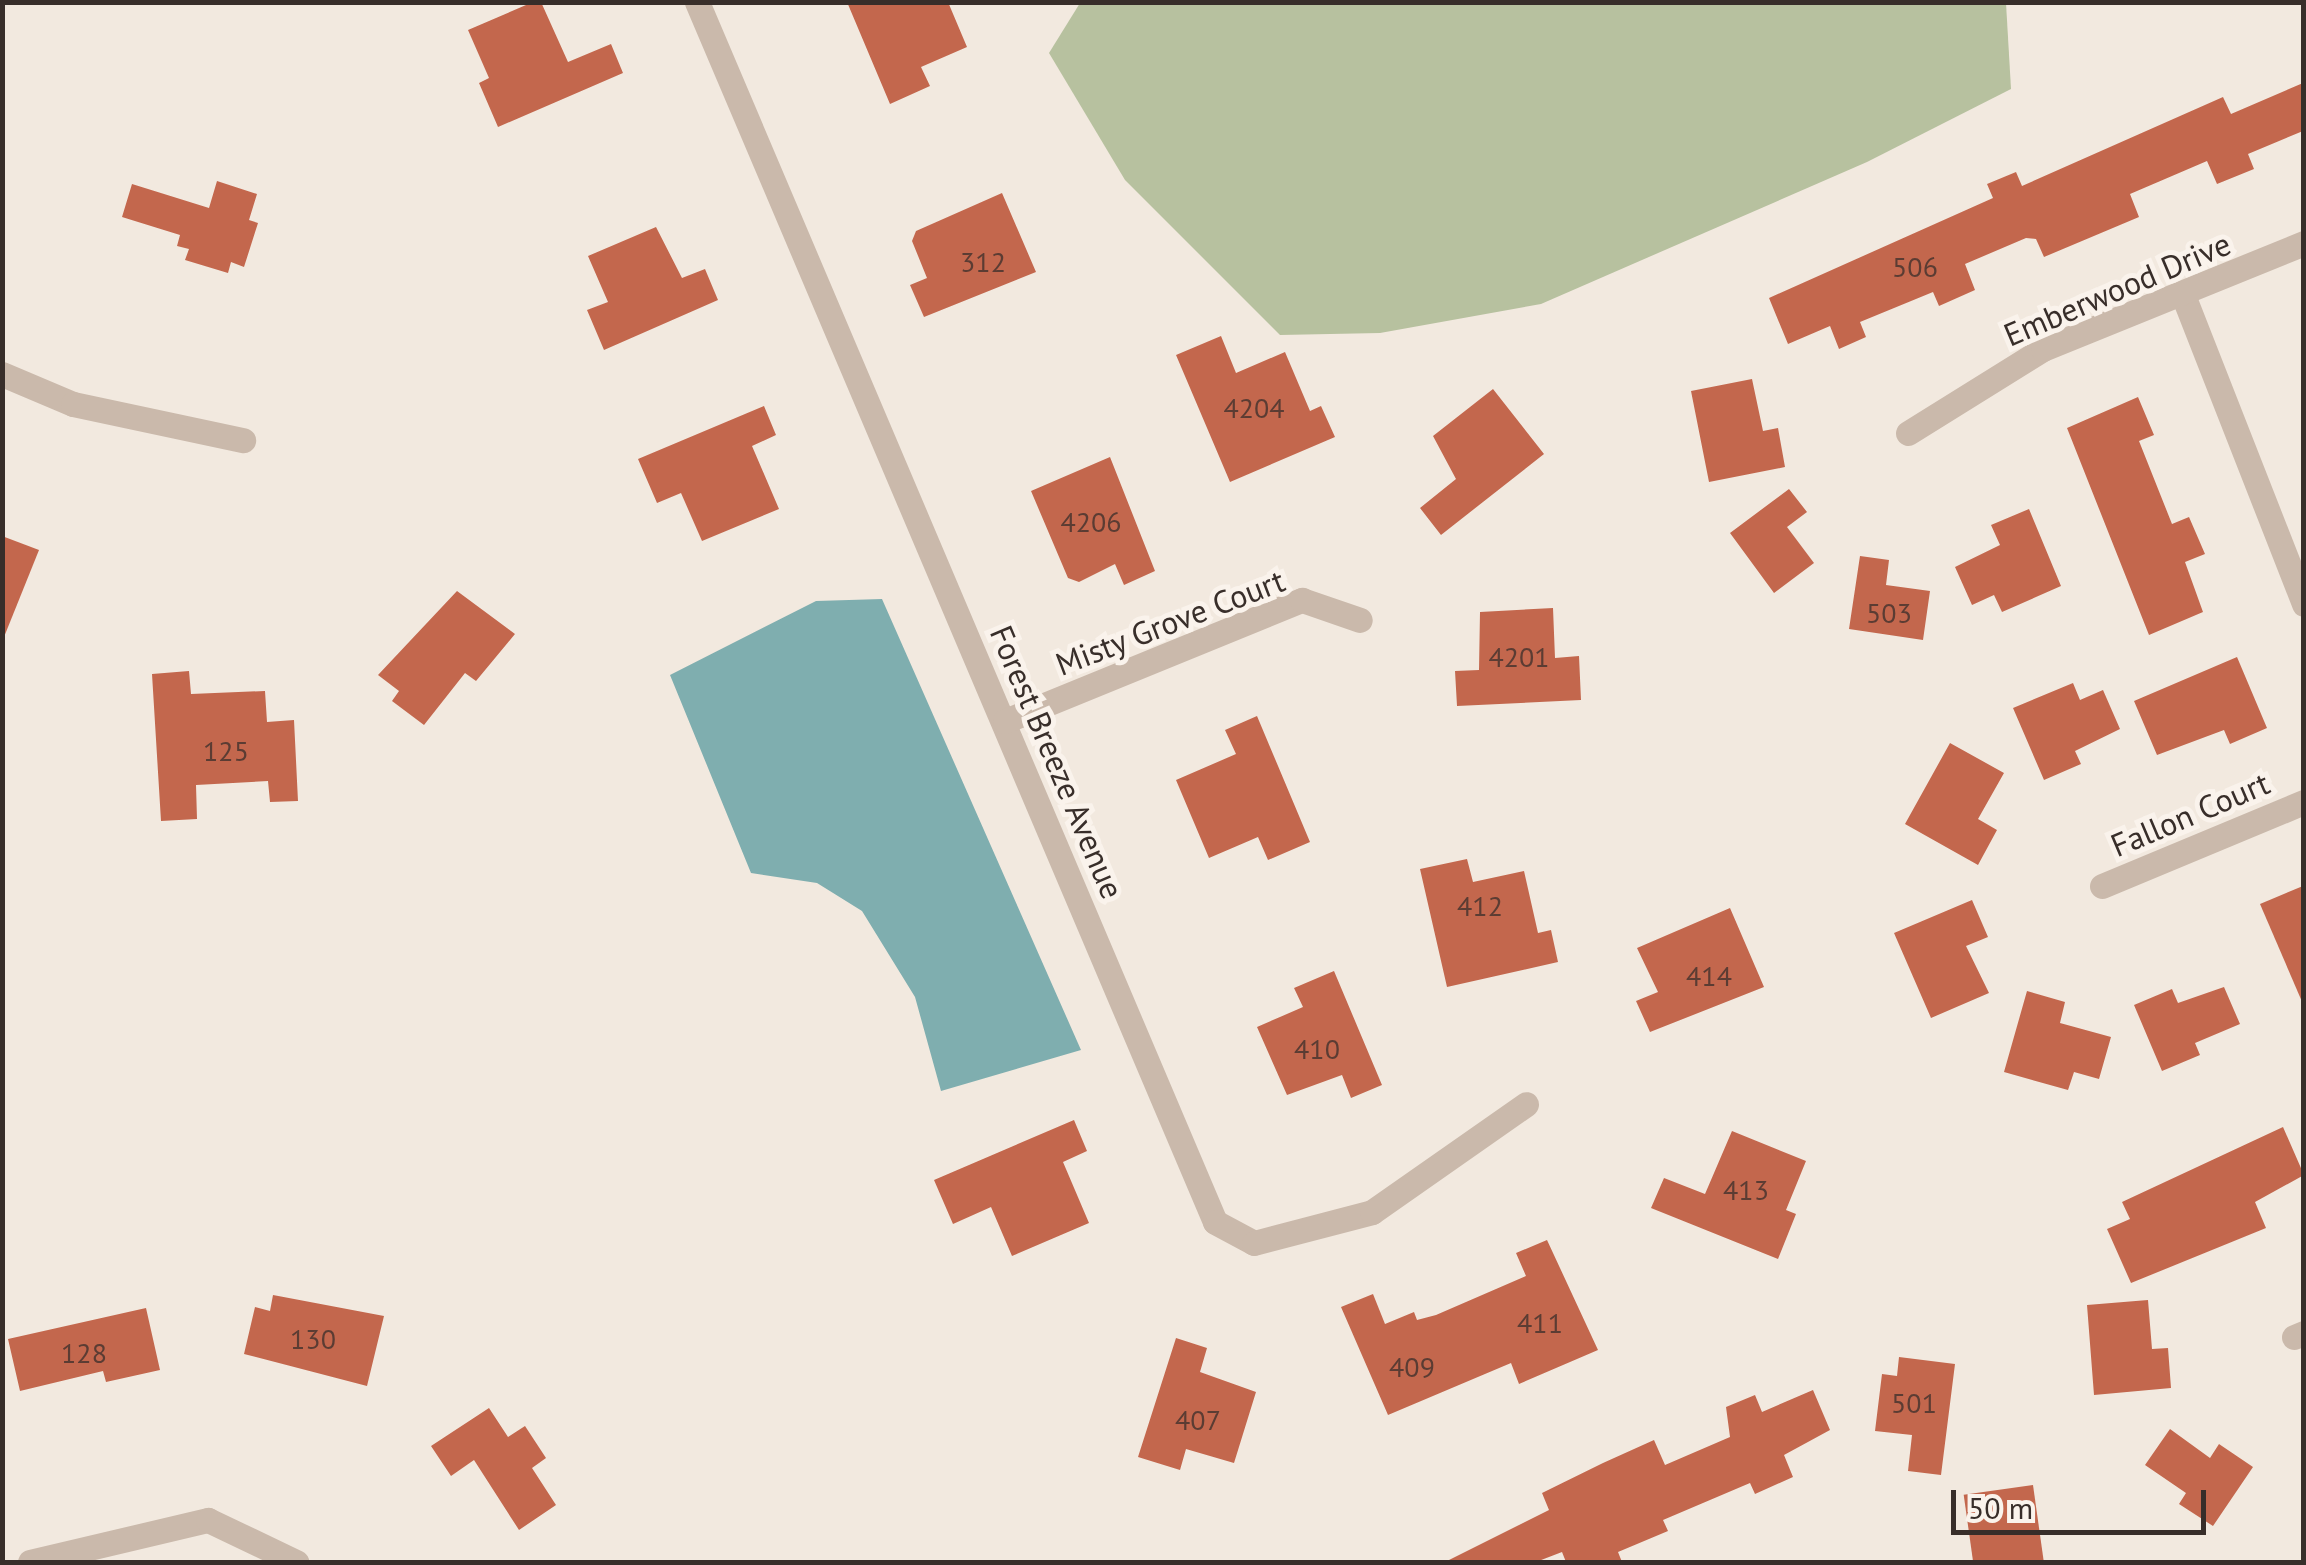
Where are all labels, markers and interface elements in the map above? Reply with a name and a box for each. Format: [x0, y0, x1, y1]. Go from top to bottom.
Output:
street label: Emberwood Drive [1998, 224, 2236, 354]
house number: 312 [960, 245, 1006, 279]
house number: 506 [1892, 250, 1938, 284]
house number: 4204 [1223, 391, 1285, 425]
house number: 4206 [1060, 505, 1122, 539]
street label: Misty Grove Court [1050, 561, 1290, 683]
house number: 503 [1866, 596, 1912, 630]
street label: Forest Breeze Avenue [982, 619, 1132, 905]
house number: 4201 [1488, 640, 1550, 674]
house number: 125 [203, 734, 249, 768]
street label: Fallon Court [2105, 763, 2275, 865]
house number: 412 [1457, 889, 1503, 923]
house number: 414 [1686, 959, 1732, 993]
house number: 410 [1294, 1032, 1340, 1066]
house number: 413 [1723, 1173, 1769, 1207]
house number: 411 [1517, 1306, 1563, 1340]
house number: 130 [290, 1322, 336, 1356]
house number: 128 [61, 1336, 107, 1370]
house number: 409 [1389, 1350, 1435, 1384]
house number: 501 [1891, 1386, 1937, 1420]
house number: 407 [1175, 1403, 1221, 1437]
scale bar [1956, 1470, 2211, 1532]
text: 50 m [1968, 1488, 2033, 1527]

